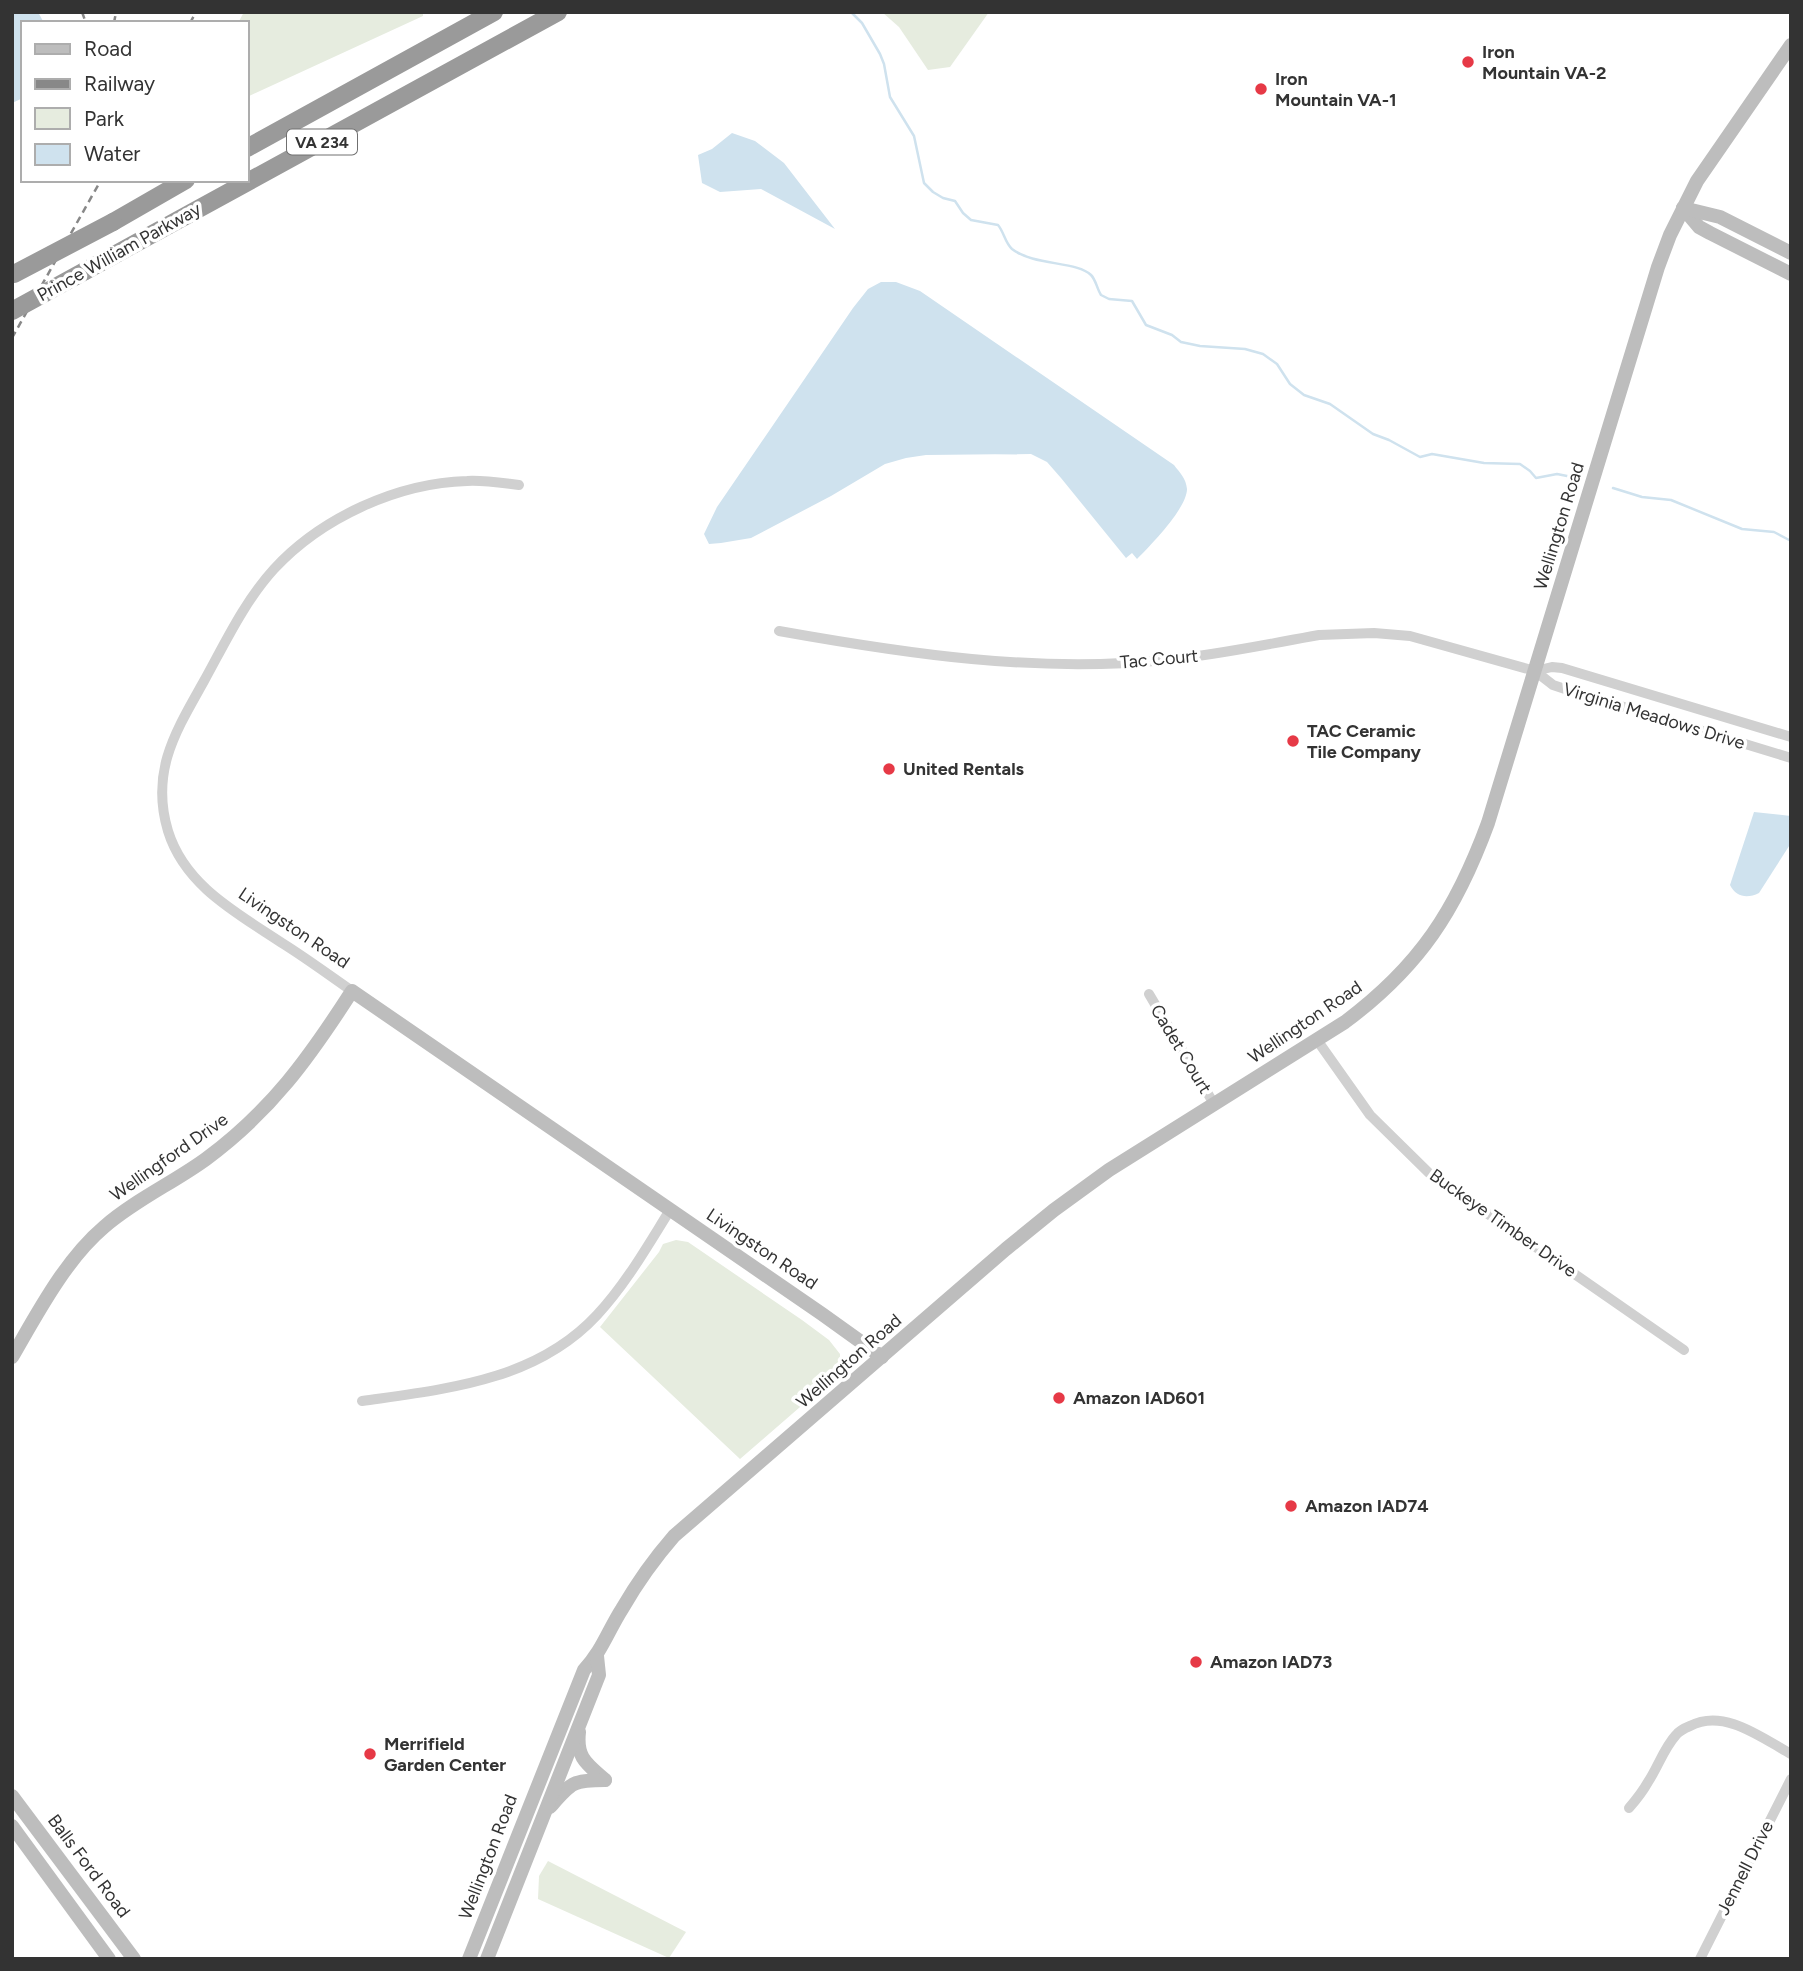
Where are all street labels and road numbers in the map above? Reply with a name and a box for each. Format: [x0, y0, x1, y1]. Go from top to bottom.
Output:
road number: VA 234 [287, 130, 357, 154]
street label: Prince William Parkway [33, 198, 205, 306]
street label: Wellington Road [1529, 460, 1589, 592]
street label: Tac Court [1119, 645, 1199, 673]
street label: Virginia Meadows Drive [1560, 678, 1748, 754]
street label: Livingston Road [234, 883, 354, 973]
street label: Wellington Road [1244, 976, 1366, 1068]
street label: Cadet Court [1146, 1000, 1216, 1098]
street label: Wellingford Drive [106, 1108, 232, 1206]
street label: Buckeye Timber Drive [1425, 1164, 1581, 1282]
street label: Livingston Road [702, 1204, 822, 1294]
street label: Wellington Road [792, 1309, 906, 1413]
street label: Wellington Road [454, 1791, 522, 1923]
street label: Balls Ford Road [43, 1810, 135, 1922]
street label: Jennell Drive [1712, 1817, 1778, 1919]

